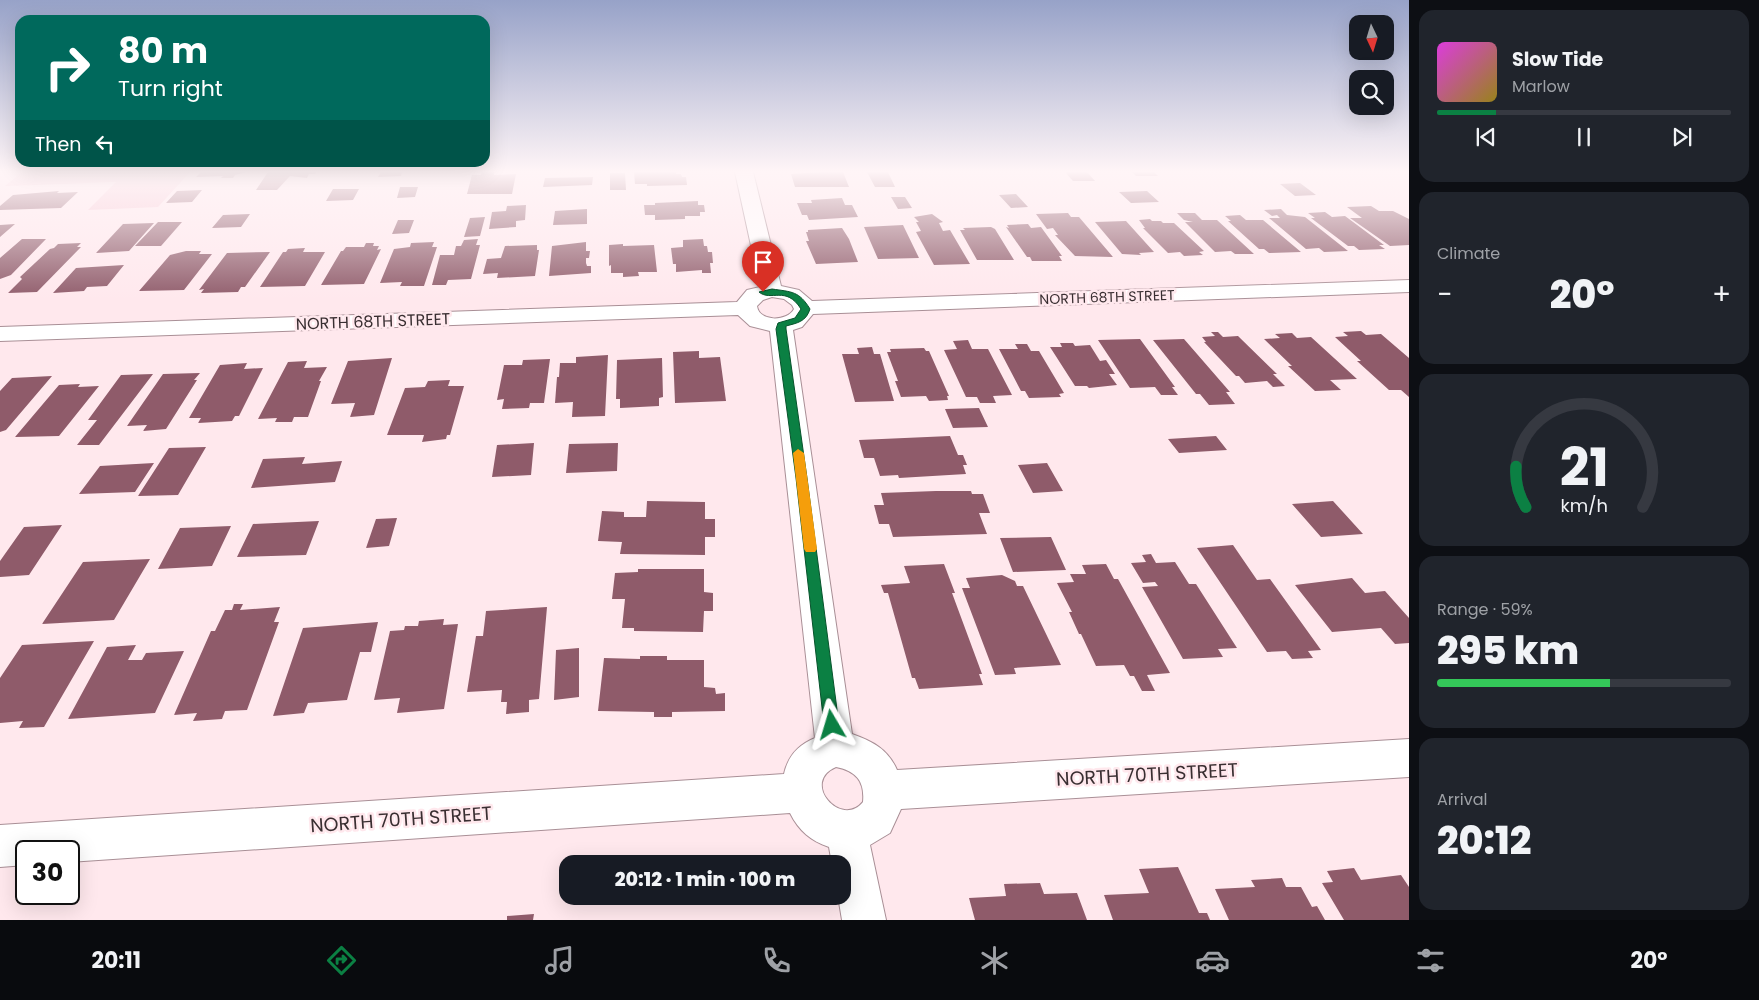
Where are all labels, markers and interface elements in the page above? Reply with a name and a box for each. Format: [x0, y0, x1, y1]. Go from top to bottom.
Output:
north arrow [1349, 15, 1394, 60]
map controls [1349, 15, 1394, 115]
text: 80 m [118, 26, 208, 75]
icon: right [35, 35, 100, 100]
text: Slow Tide [1512, 46, 1603, 73]
button: search [1349, 70, 1394, 115]
text: Turn right [118, 73, 223, 104]
text: Marlow [1512, 75, 1570, 98]
icon: previous [1472, 123, 1500, 151]
icon: pause [1570, 123, 1598, 151]
icon: next [1668, 123, 1696, 151]
icon: left [91, 130, 119, 158]
text: Then [35, 131, 81, 158]
pin [742, 241, 784, 292]
text: Climate [1437, 242, 1500, 265]
icon: arrive [749, 248, 777, 276]
text: 20° [1550, 268, 1615, 321]
text: − [1437, 275, 1452, 314]
text: + [1712, 275, 1731, 314]
street label: NORTH 68TH STREET [1039, 285, 1175, 309]
street label: NORTH 68TH STREET [295, 307, 451, 336]
text: 21 [1559, 431, 1609, 504]
text: km/h [1560, 493, 1608, 518]
text: Range · 59% [1437, 598, 1533, 621]
text: 295 km [1437, 624, 1579, 677]
position arrow [805, 698, 857, 750]
street label: NORTH 70TH STREET [1055, 756, 1239, 793]
text: Arrival [1437, 788, 1487, 811]
street label: NORTH 70TH STREET [309, 800, 493, 839]
text: 20:12 [1437, 814, 1531, 867]
speed limit sign: 30 [15, 840, 80, 905]
text: 20:12 · 1 min · 100 m [615, 866, 795, 893]
icon: directions [324, 943, 359, 978]
icon: music [542, 943, 577, 978]
icon: phone [759, 943, 794, 978]
icon: climate [977, 943, 1012, 978]
icon: car [1195, 943, 1230, 978]
icon: filters [1413, 943, 1448, 978]
text: 20:11 [91, 945, 141, 976]
text: 20° [1630, 945, 1668, 976]

